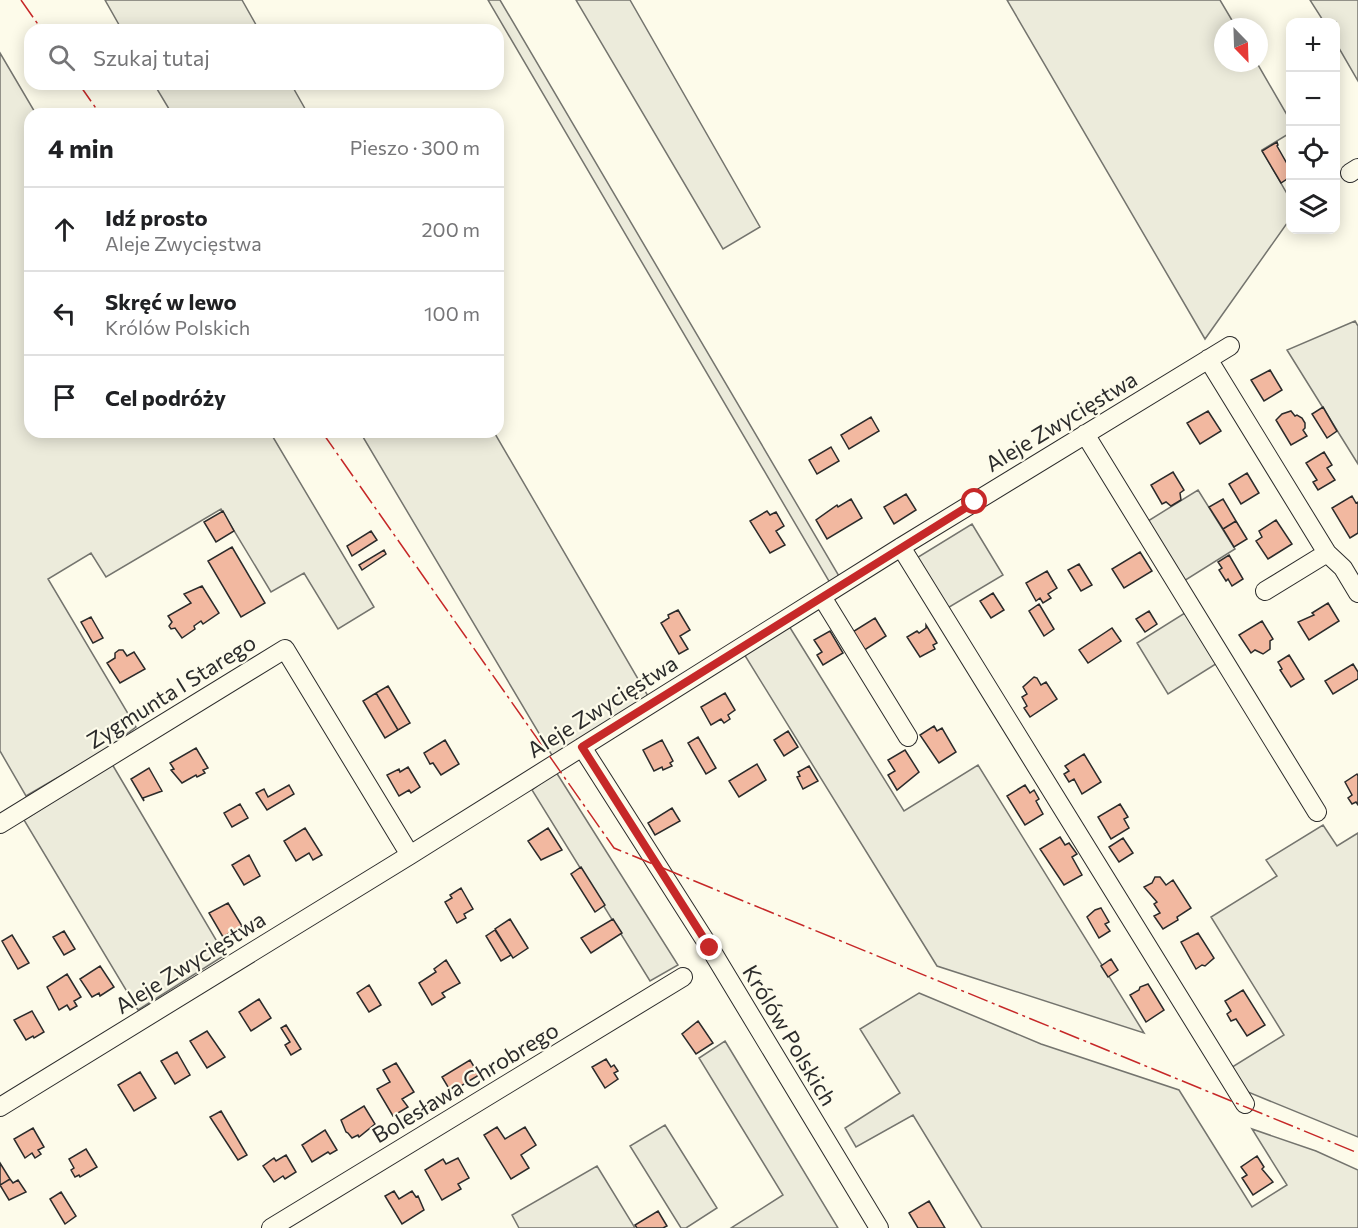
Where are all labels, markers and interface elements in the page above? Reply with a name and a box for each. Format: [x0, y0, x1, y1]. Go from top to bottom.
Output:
north arrow [1214, 18, 1268, 72]
map controls [1286, 18, 1340, 234]
button: + [1286, 18, 1340, 72]
search box [24, 24, 504, 90]
icon: search [45, 41, 78, 74]
text: Szukaj tutaj [93, 44, 210, 71]
button: − [1286, 72, 1340, 126]
button: locate [1286, 126, 1340, 180]
text: 4 min [48, 132, 114, 163]
text: Pieszo · 300 m [350, 135, 480, 159]
button: layers [1286, 180, 1340, 234]
text: Idź prosto [105, 204, 208, 231]
icon: ahead [48, 213, 81, 246]
text: 200 m [422, 217, 480, 241]
text: Aleje Zwycięstwa [105, 231, 262, 255]
text: Skręć w lewo [105, 288, 237, 315]
icon: left [48, 297, 81, 330]
text: 100 m [424, 301, 480, 325]
text: Królów Polskich [105, 315, 250, 339]
street label: Aleje Zwycięstwa [980, 365, 1142, 477]
icon: arrive [48, 381, 81, 414]
text: Cel podróży [105, 384, 226, 411]
route start [961, 488, 987, 514]
street label: Zygmunta I Starego [82, 628, 260, 754]
street label: Aleje Zwycięstwa [522, 649, 682, 763]
street label: Aleje Zwycięstwa [110, 905, 270, 1019]
route end [696, 934, 722, 960]
street label: Królów Polskich [737, 960, 843, 1110]
street label: Bolesława Chrobrego [367, 1016, 563, 1148]

